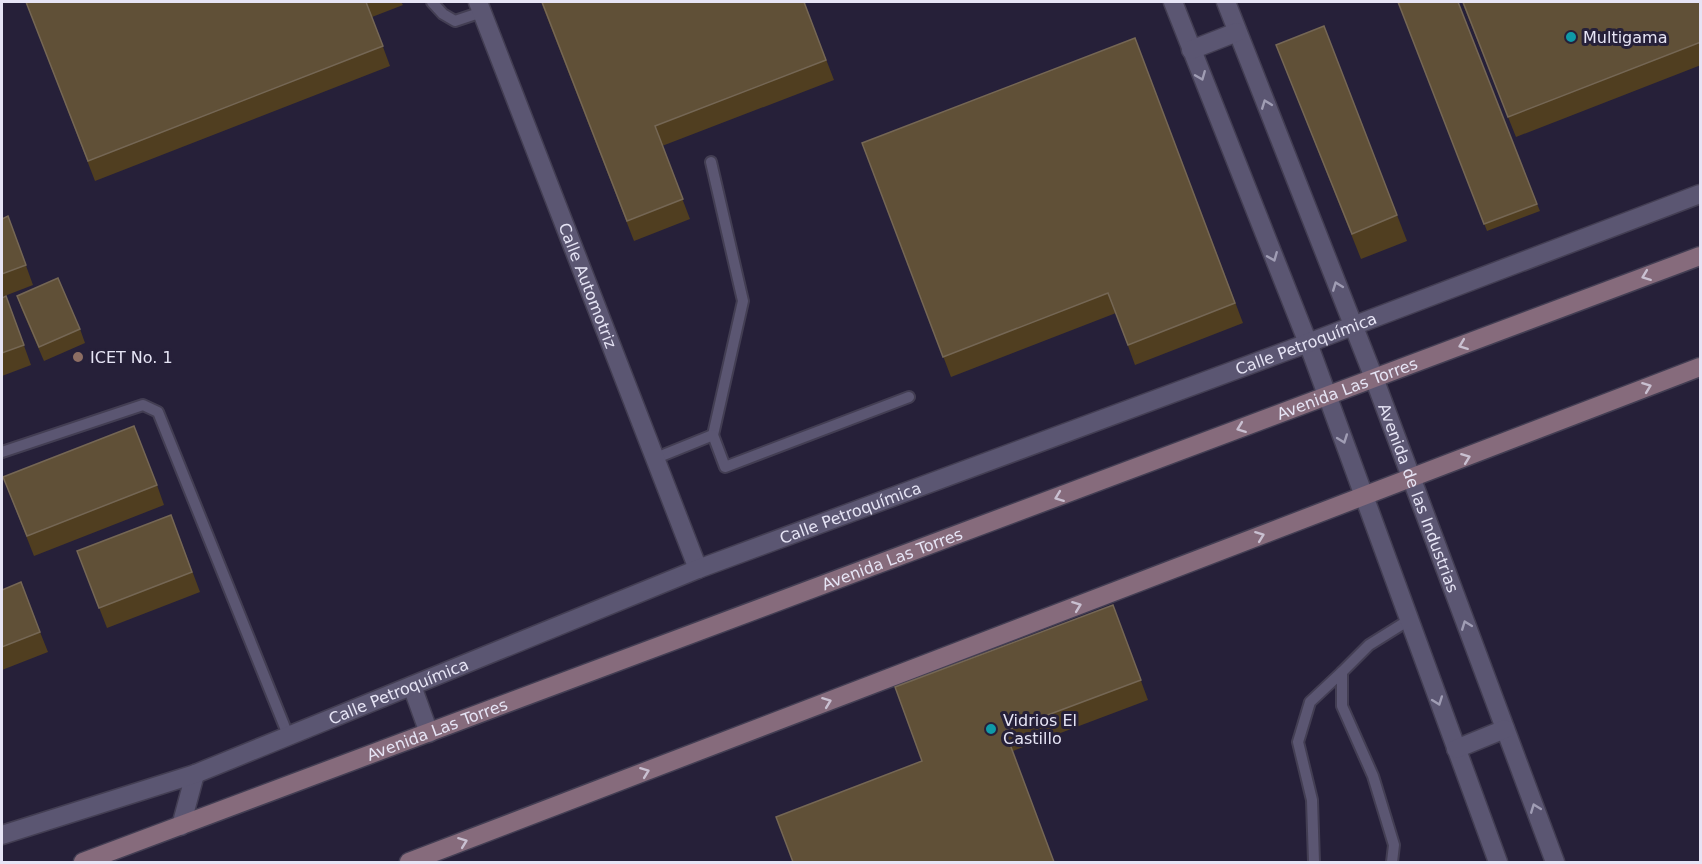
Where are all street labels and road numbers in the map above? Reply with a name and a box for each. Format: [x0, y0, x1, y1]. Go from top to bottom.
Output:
street label: Calle Automotriz [555, 220, 620, 351]
street label: Calle Petroquímica [1233, 309, 1379, 379]
street label: Avenida Las Torres [1274, 354, 1420, 424]
street label: Avenida de las Industrias [1374, 401, 1462, 595]
street label: Calle Petroquímica [777, 478, 924, 548]
street label: Avenida Las Torres [819, 524, 965, 594]
street label: Calle Petroquímica [326, 655, 471, 729]
street label: Avenida Las Torres [364, 695, 510, 765]

